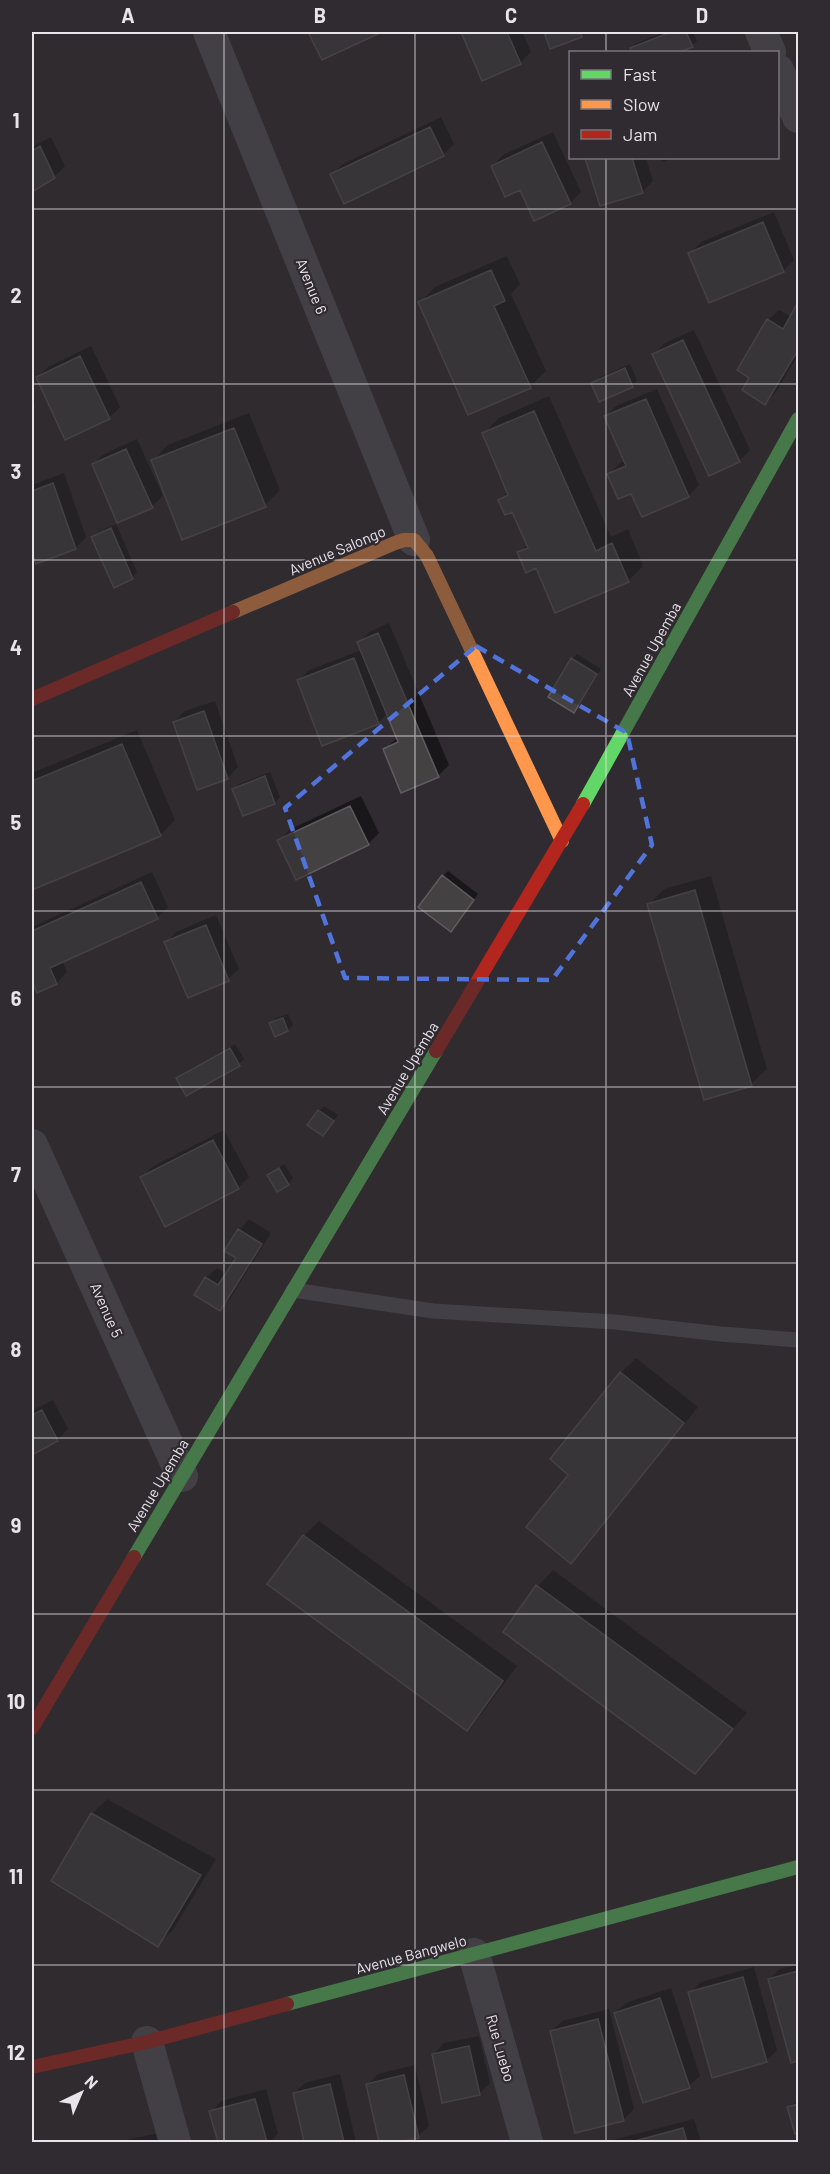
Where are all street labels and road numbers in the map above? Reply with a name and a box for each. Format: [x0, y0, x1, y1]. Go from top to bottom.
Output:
street label: Avenue 6 [293, 256, 331, 316]
street label: Avenue Salongo [286, 522, 388, 578]
street label: Avenue Upemba [618, 599, 684, 699]
street label: Avenue Upemba [372, 1018, 442, 1118]
street label: Avenue 5 [87, 1280, 127, 1340]
street label: Avenue Upemba [122, 1435, 192, 1535]
street label: Avenue Bangwelo [354, 1931, 468, 1977]
street label: Rue Luebo [483, 2012, 519, 2084]

